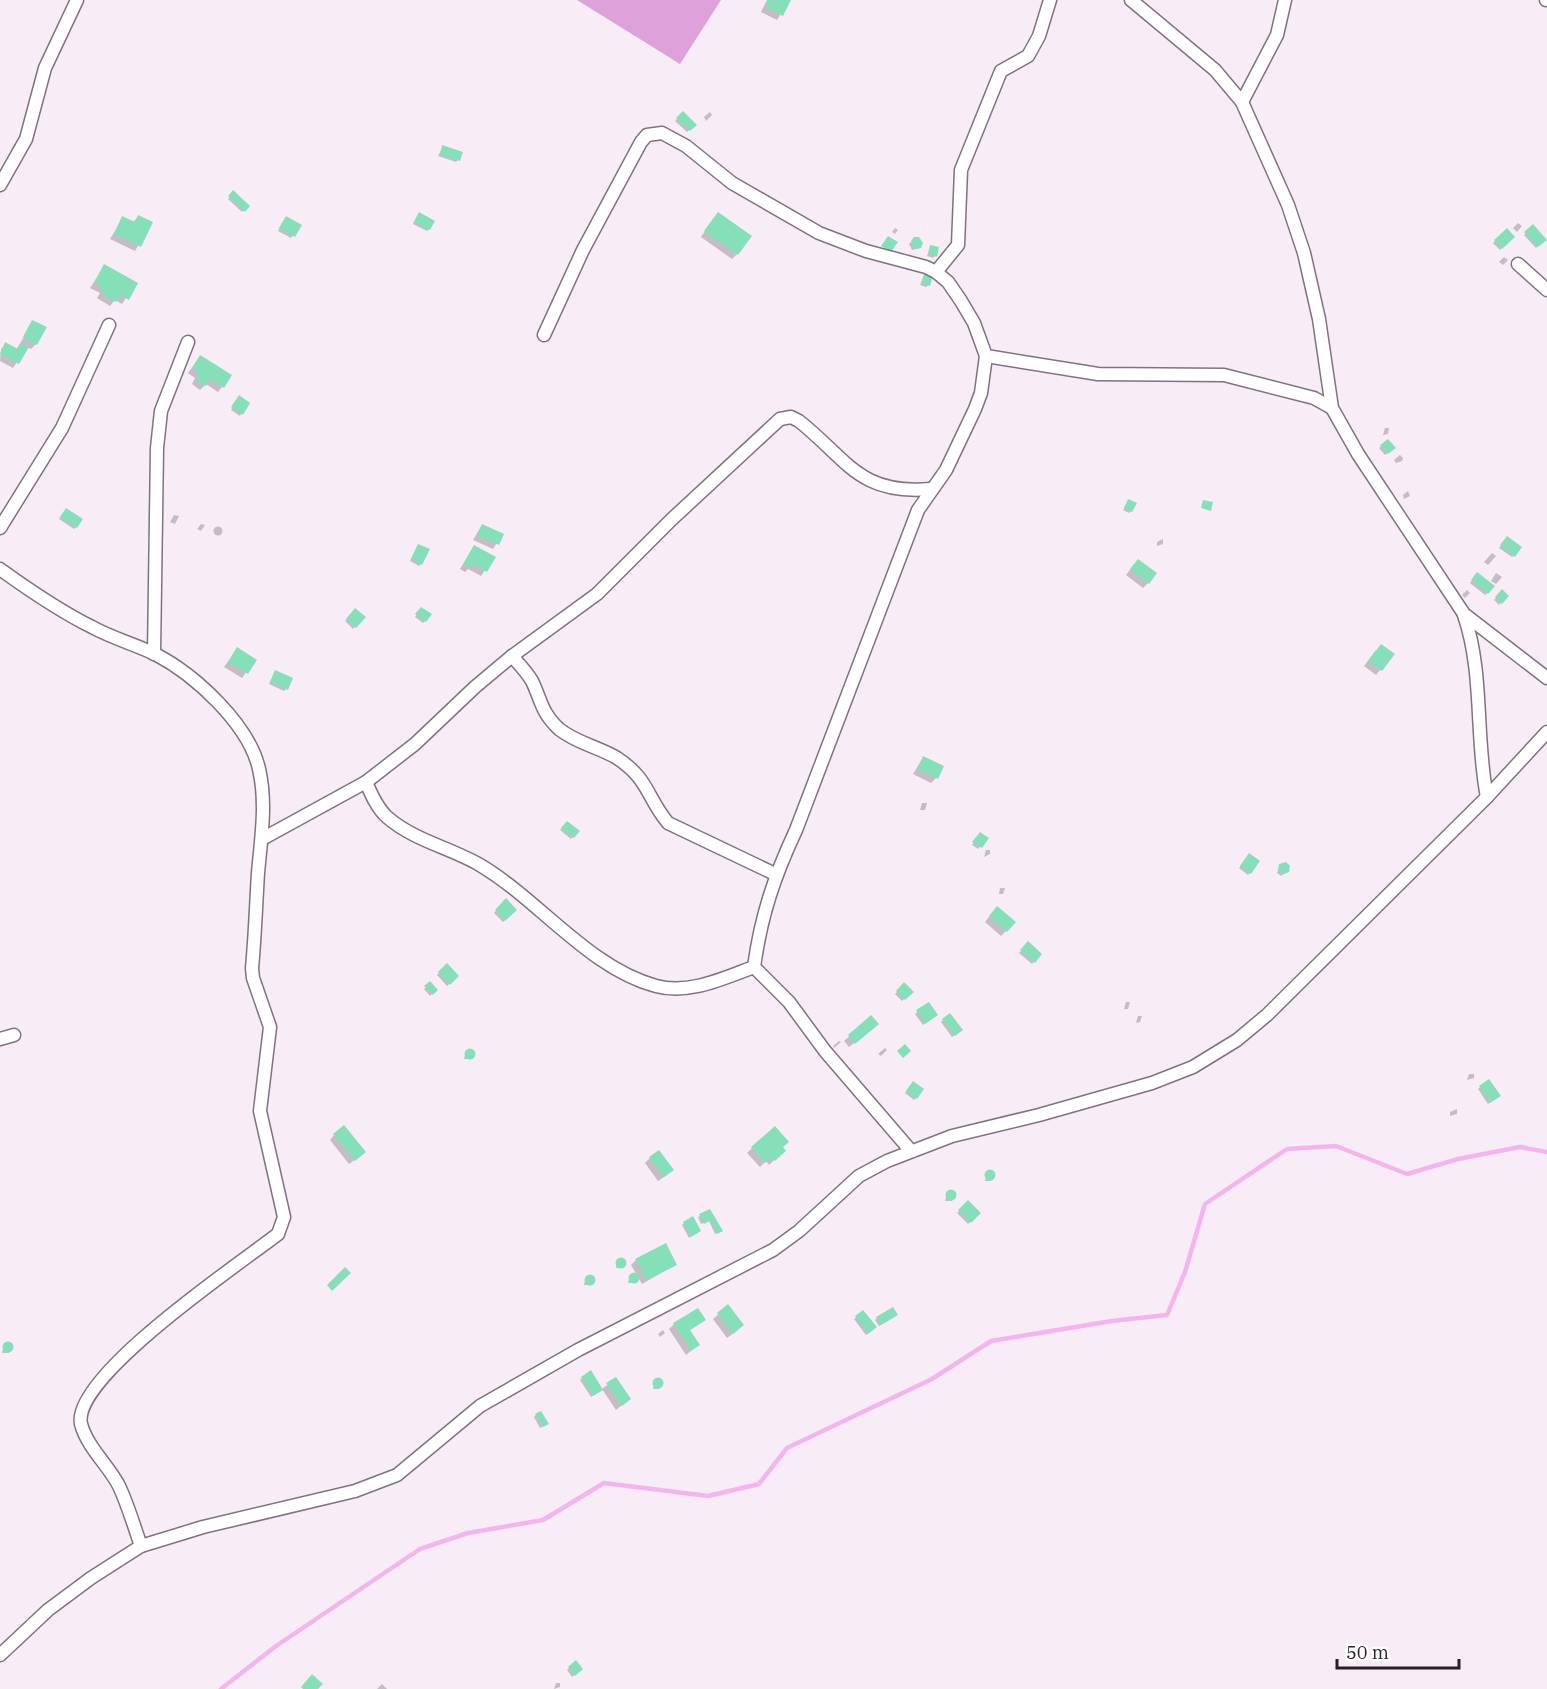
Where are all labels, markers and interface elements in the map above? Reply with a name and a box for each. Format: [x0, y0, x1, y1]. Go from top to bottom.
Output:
scale bar [1337, 1632, 1458, 1670]
text: 50 m [1346, 1641, 1389, 1664]

